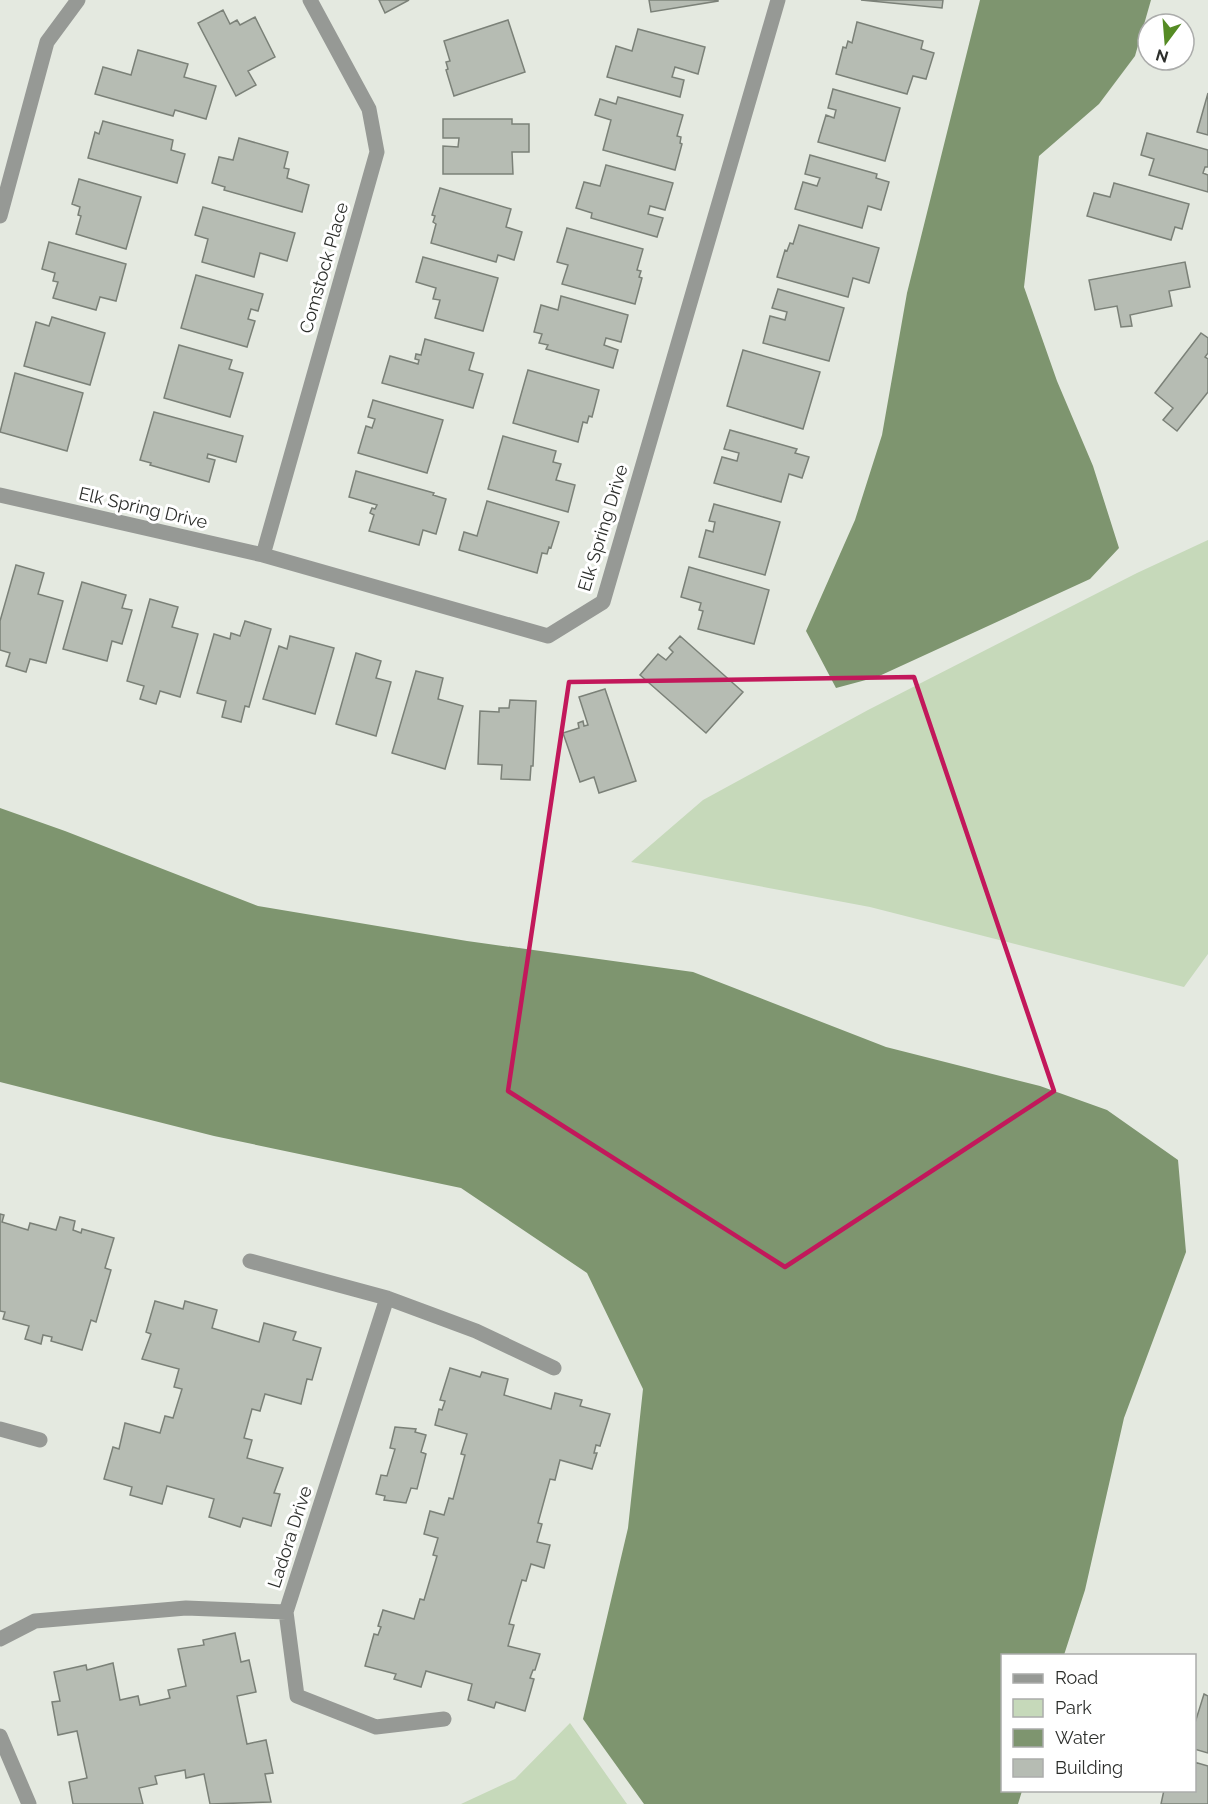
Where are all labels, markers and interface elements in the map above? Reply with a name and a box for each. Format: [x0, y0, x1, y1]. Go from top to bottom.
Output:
north arrow [1136, 12, 1196, 72]
text: N [1154, 45, 1170, 67]
street label: Comstock Place [295, 200, 352, 336]
street label: Elk Spring Drive [573, 462, 632, 594]
street label: Elk Spring Drive [77, 483, 210, 533]
street label: Ladora Drive [263, 1483, 316, 1590]
legend [1001, 1654, 1196, 1792]
text: Road [1055, 1667, 1098, 1688]
text: Park [1055, 1697, 1092, 1718]
text: Water [1055, 1727, 1106, 1748]
text: Building [1055, 1757, 1123, 1778]

